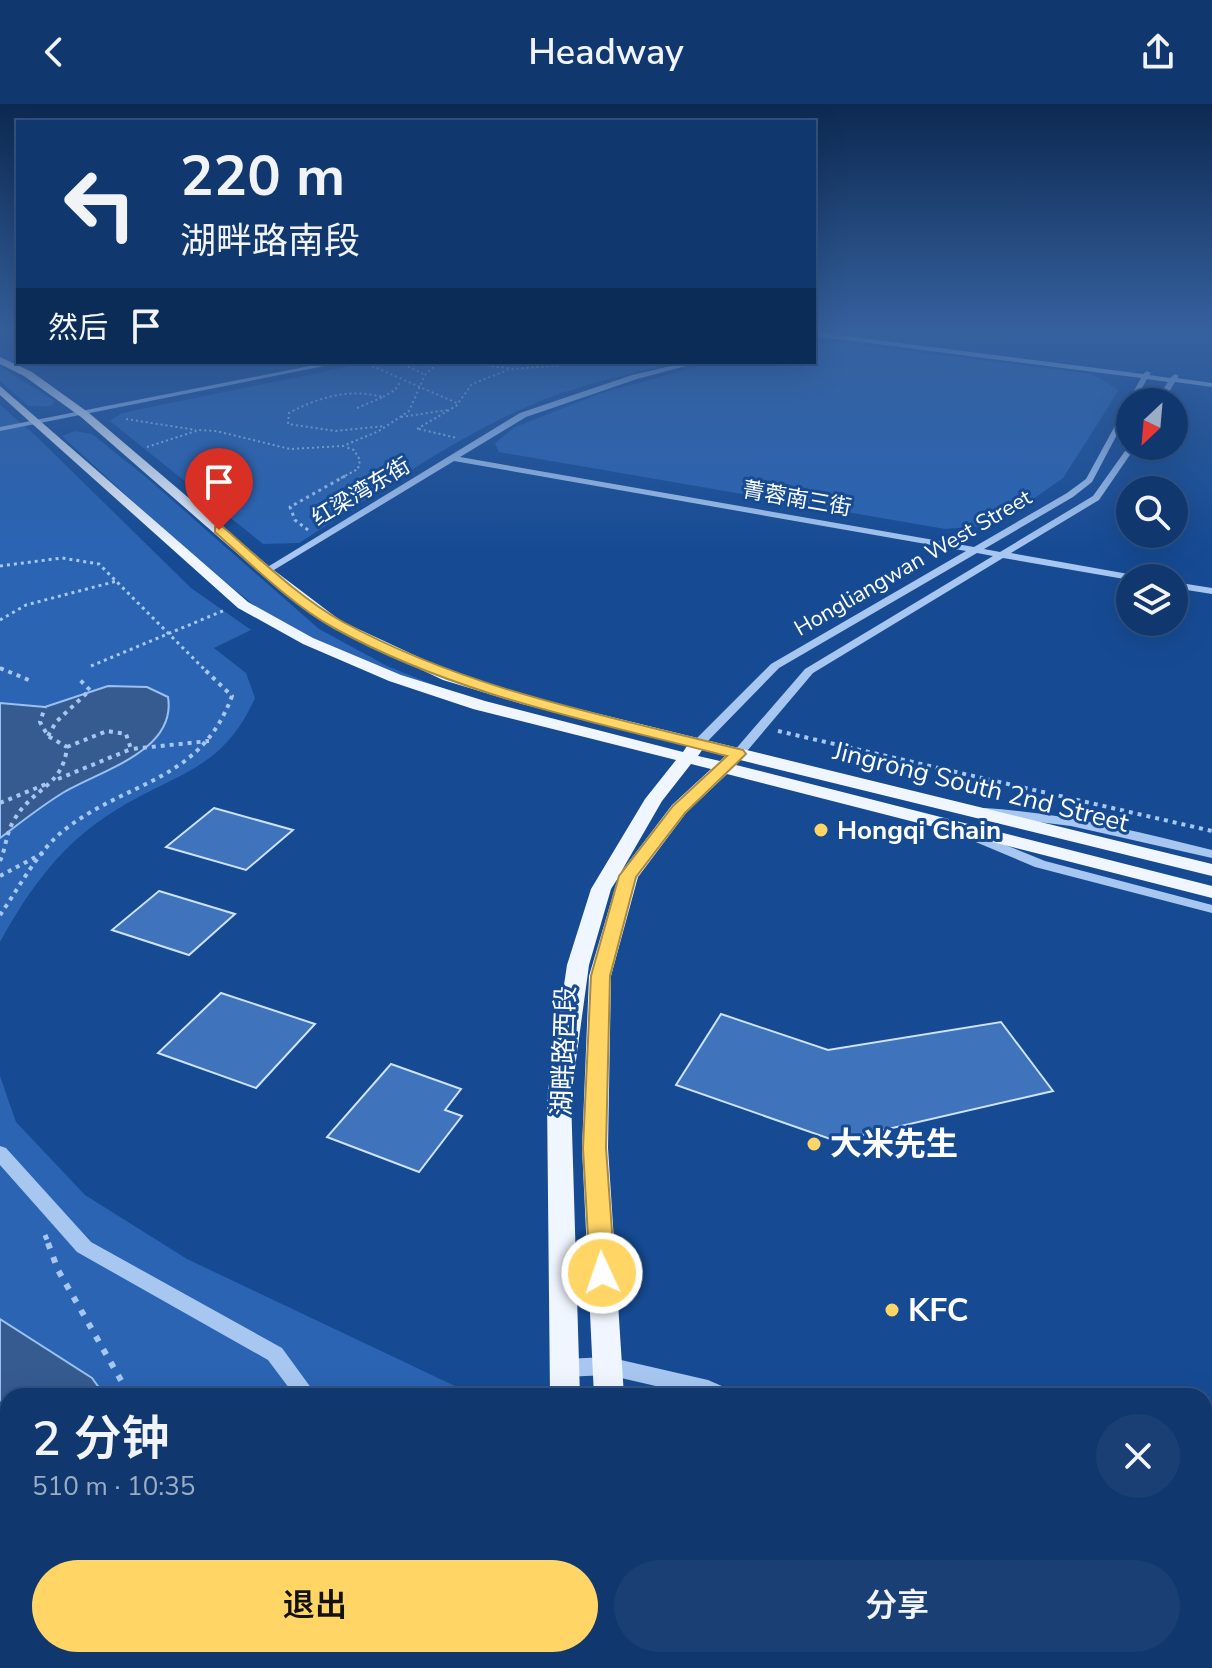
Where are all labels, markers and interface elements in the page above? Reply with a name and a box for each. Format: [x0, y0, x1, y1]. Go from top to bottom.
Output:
text: Headway [528, 28, 684, 77]
icon: back [32, 30, 76, 74]
icon: share [1136, 30, 1180, 74]
text: 220 m [180, 138, 345, 215]
icon: left [48, 152, 152, 256]
text: 湖畔路南段 [180, 217, 360, 266]
icon: arrive [124, 304, 168, 348]
text: 然后 [48, 308, 108, 349]
north arrow [1116, 388, 1188, 460]
map controls [1116, 388, 1188, 636]
pin [185, 448, 253, 530]
street label: 红梁湾东街 [306, 451, 416, 533]
icon: arrive [197, 460, 241, 504]
street label: 菁蓉南三街 [740, 475, 854, 523]
button: search [1116, 476, 1188, 548]
street label: Hongliangwan West Street [789, 482, 1037, 643]
button: layers [1116, 564, 1188, 636]
street label: Jingrong South 2nd Street [829, 733, 1133, 841]
place label: Hongqi Chain [837, 813, 1001, 848]
marker: Hongqi Chain [812, 821, 830, 839]
street label: 湖畔路西段 [544, 985, 584, 1117]
place label: 大米先生 [830, 1123, 958, 1166]
marker: 大米先生 [805, 1135, 823, 1153]
position arrow [560, 1231, 644, 1315]
place label: KFC [908, 1289, 969, 1332]
marker: KFC [883, 1301, 901, 1319]
text: 2 分钟 [32, 1406, 169, 1472]
button: close [1096, 1414, 1180, 1498]
text: 510 m · 10:35 [32, 1469, 195, 1504]
button: 退出 [32, 1560, 598, 1652]
button: 分享 [614, 1560, 1180, 1652]

